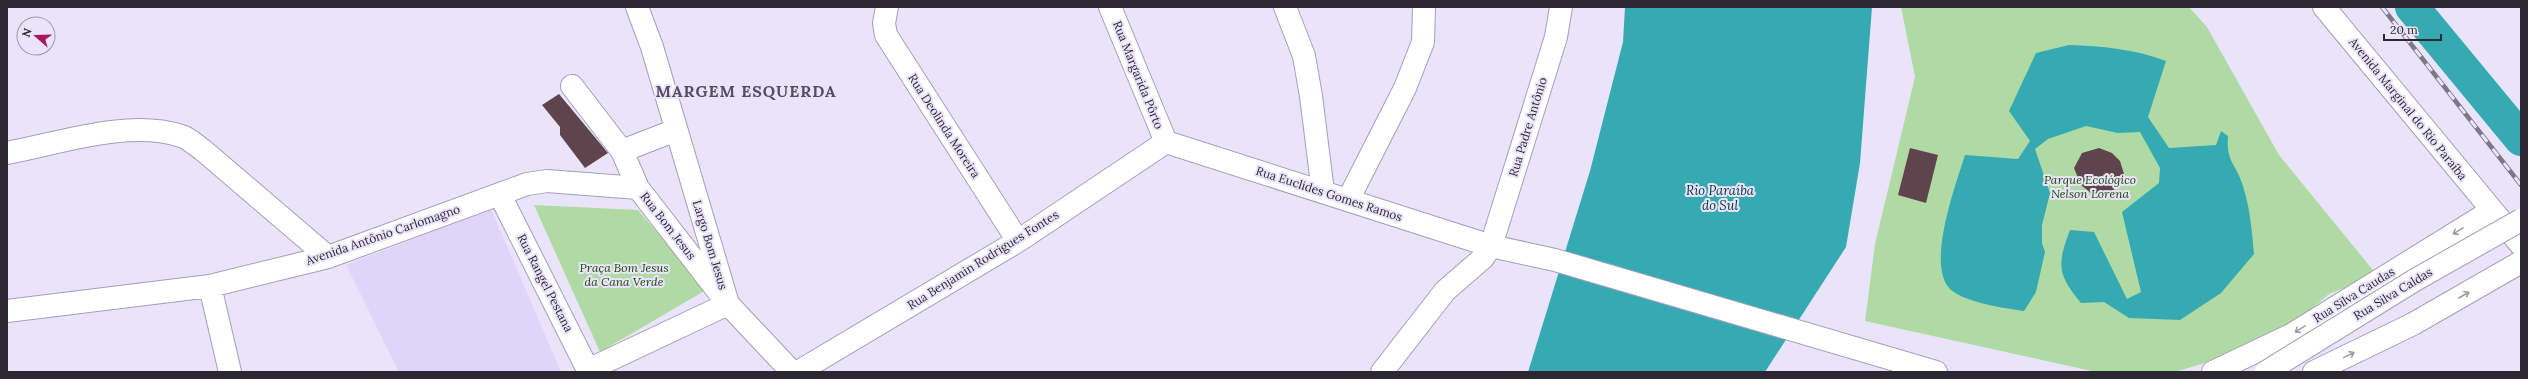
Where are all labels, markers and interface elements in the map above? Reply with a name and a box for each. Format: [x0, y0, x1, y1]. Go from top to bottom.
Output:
north arrow [16, 16, 56, 56]
scale bar [2384, 16, 2441, 42]
street label: Rua Margarida Pôrto [1110, 18, 1167, 131]
text: 20 m [2390, 22, 2418, 37]
text: N [19, 26, 35, 39]
street label: Avenida Marginal do Rio Paraíba [2346, 34, 2471, 183]
street label: Rua Deolinda Moreira [905, 71, 984, 181]
street label: Rua Padre Antônio [1505, 75, 1550, 178]
district label: MARGEM ESQUERDA [655, 81, 837, 101]
street label: Rua Euclides Gomes Ramos [1254, 163, 1405, 224]
park label: Parque Ecológico Nelson Lorena [2044, 172, 2136, 201]
water label: Rio Paraíba do Sul [1686, 182, 1755, 214]
street label: Rua Bom Jesus [637, 189, 700, 263]
street label: Largo Bom Jesus [690, 198, 731, 292]
street label: Avenida Antônio Carlomagno [303, 201, 462, 268]
street label: Rua Benjamin Rodrigues Fontes [904, 206, 1062, 312]
one-way arrow [2452, 228, 2464, 236]
street label: Rua Rangel Pestana [514, 231, 577, 334]
park label: Praça Bom Jesus da Cana Verde [579, 260, 669, 289]
street label: Rua Silva Caudas [2310, 263, 2398, 326]
street label: Rua Silva Caldas [2351, 264, 2435, 323]
one-way arrow [2458, 290, 2470, 298]
one-way arrow [2294, 326, 2306, 334]
one-way arrow [2342, 351, 2354, 358]

